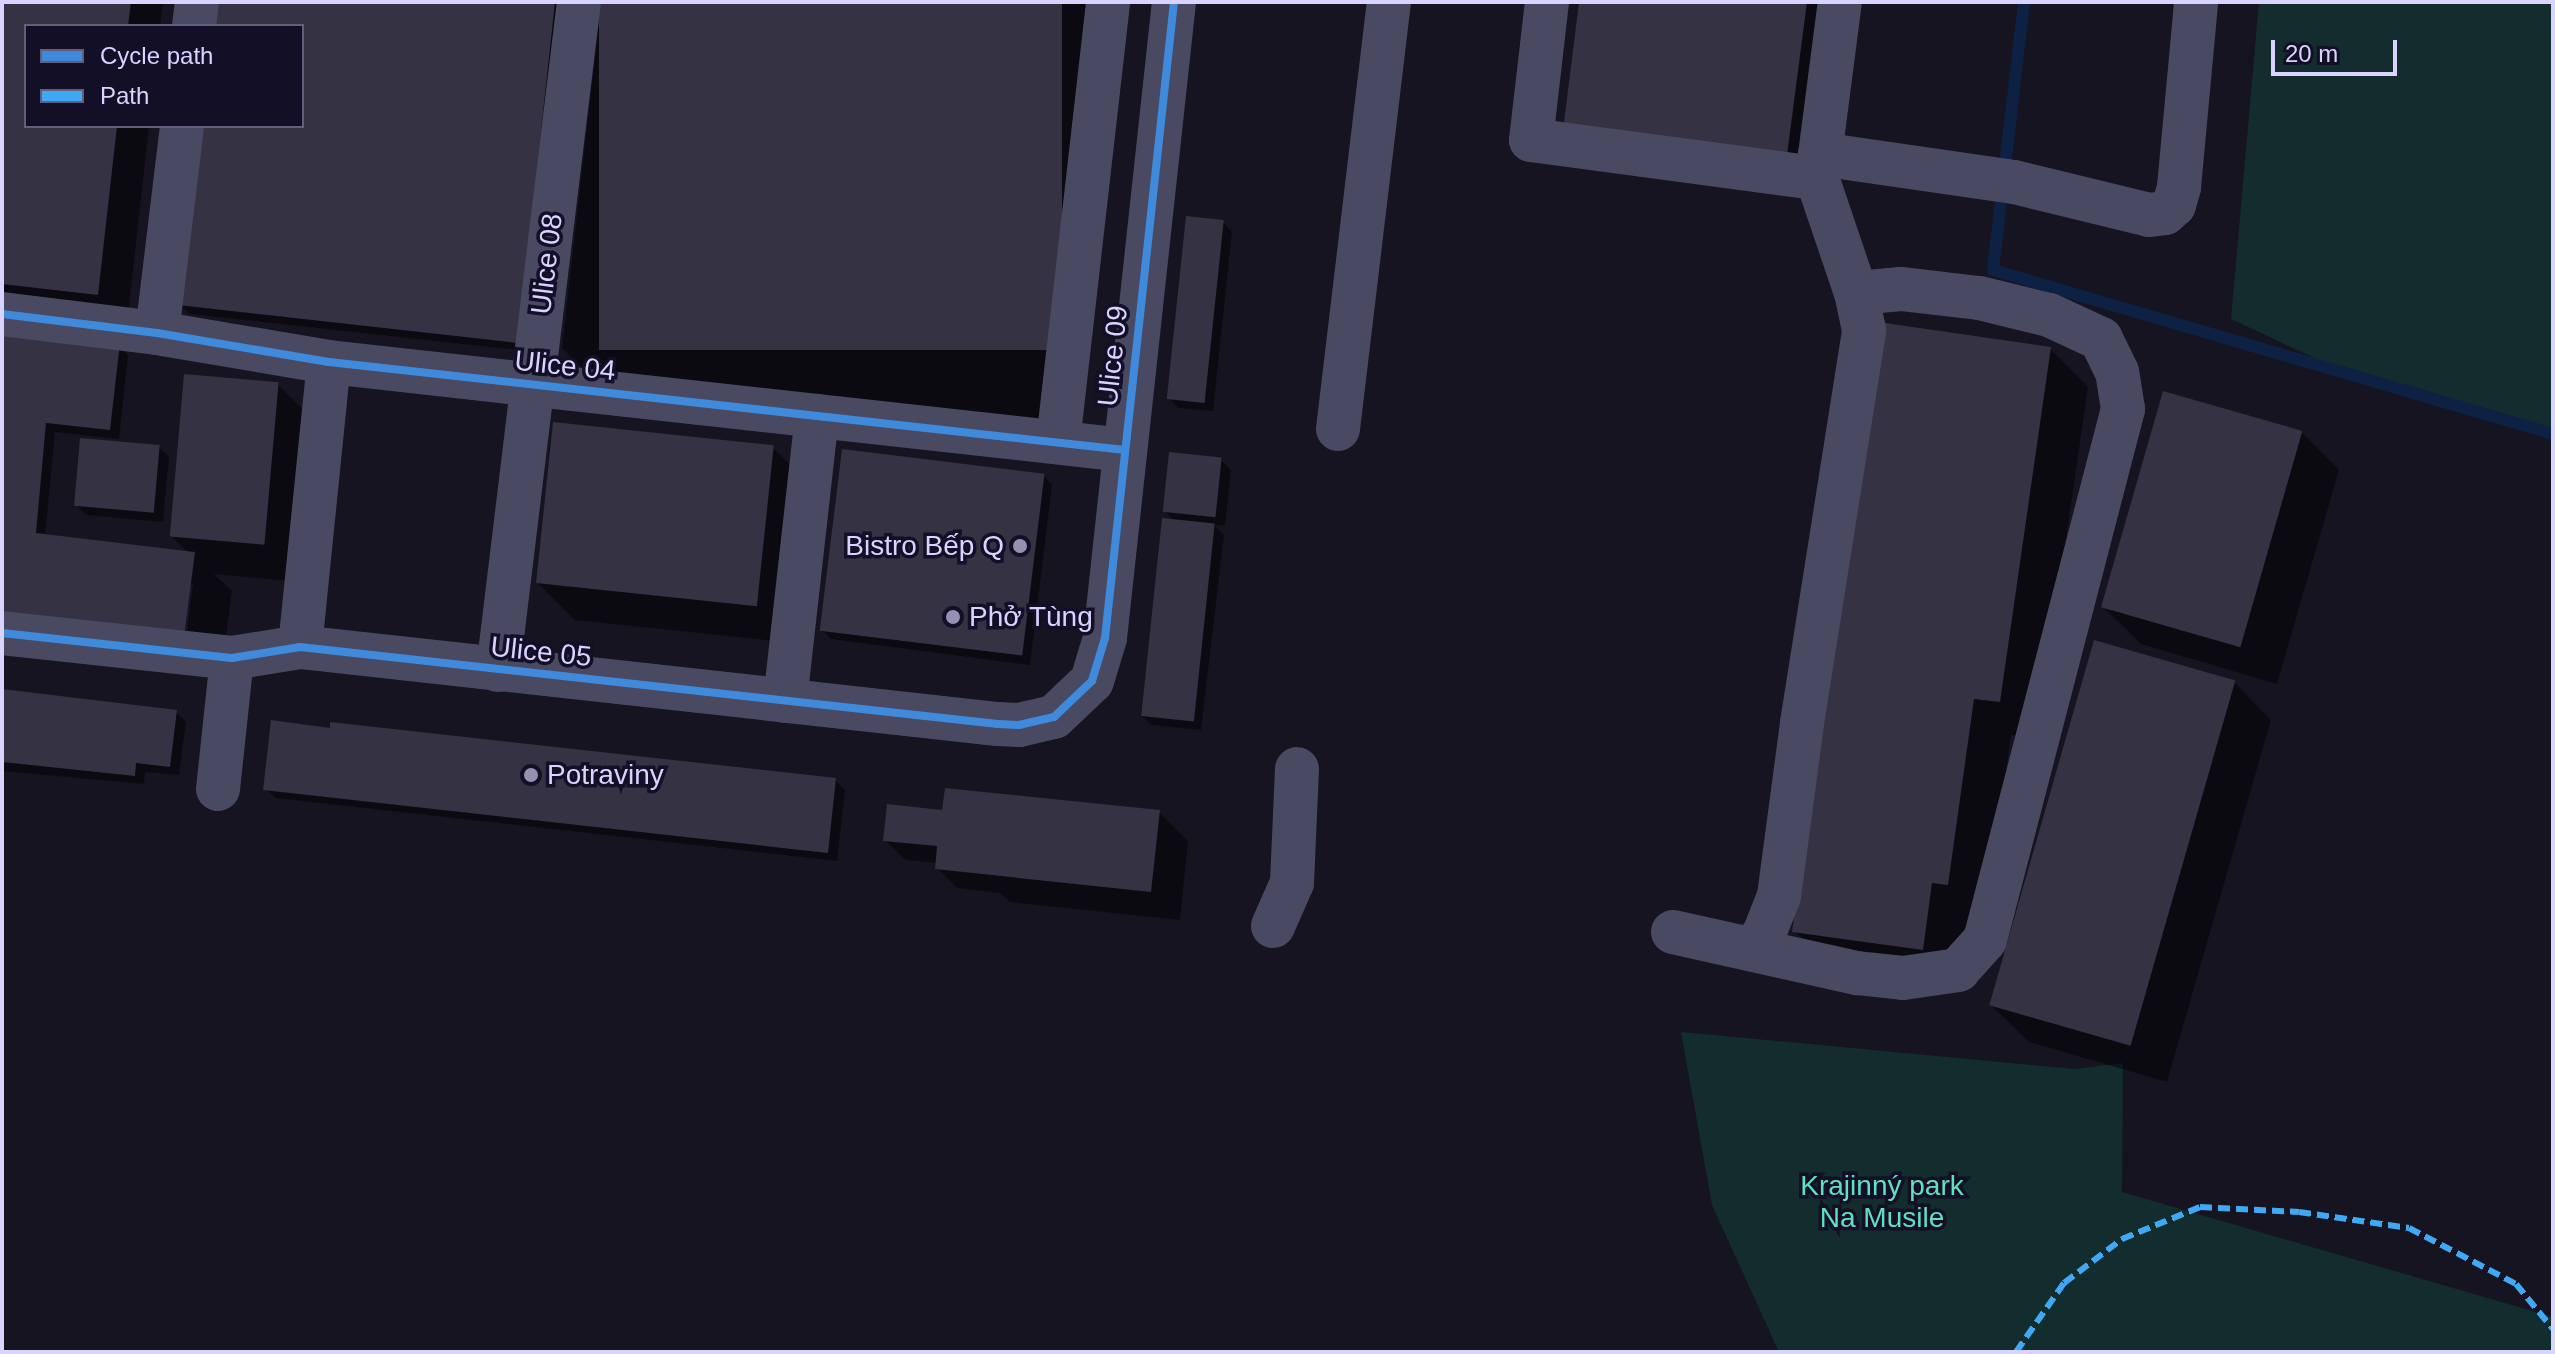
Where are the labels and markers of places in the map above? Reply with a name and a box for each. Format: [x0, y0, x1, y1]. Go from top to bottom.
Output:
place label: Bistro Bếp Q [845, 529, 1004, 563]
marker: Bistro Bếp Q [1011, 537, 1029, 555]
place label: Phở Tùng [969, 600, 1093, 634]
marker: Phở Tùng [944, 608, 962, 626]
place label: Potraviny [547, 758, 664, 792]
marker: Potraviny [522, 766, 540, 784]

